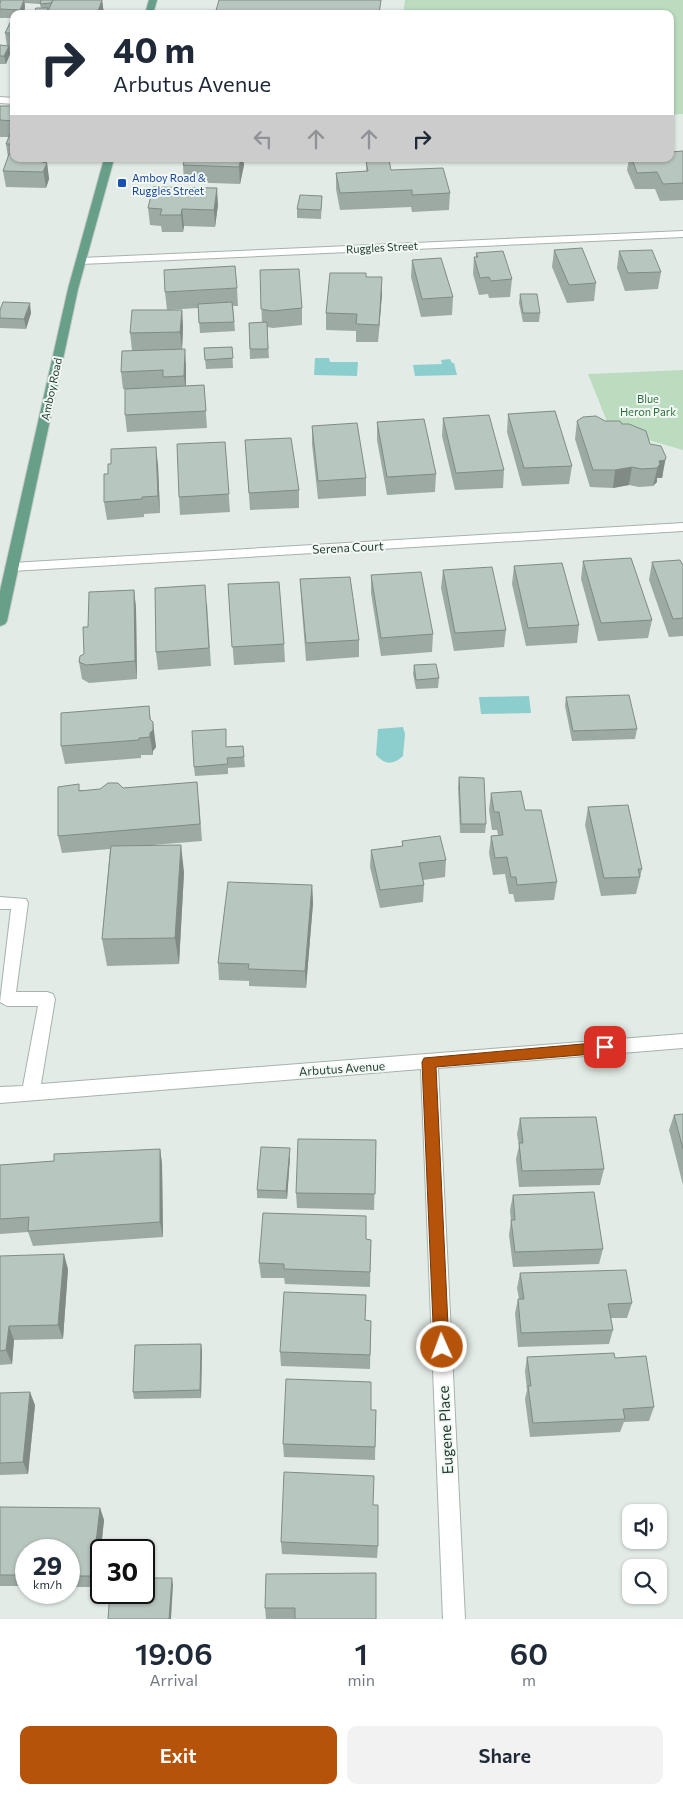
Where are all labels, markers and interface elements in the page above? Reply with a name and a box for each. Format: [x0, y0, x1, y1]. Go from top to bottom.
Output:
text: 40 m [113, 27, 195, 70]
icon: right [30, 30, 95, 95]
text: Arbutus Avenue [113, 70, 271, 97]
icon: left [249, 125, 277, 153]
icon: ahead [302, 125, 330, 153]
icon: ahead [355, 125, 383, 153]
icon: right [408, 125, 436, 153]
place label: Amboy Road & Ruggles Street [132, 171, 206, 197]
marker: Amboy Road & Ruggles Street [116, 177, 128, 189]
street label: Ruggles Street [346, 239, 419, 255]
street label: Amboy Road [38, 357, 64, 421]
park label: Blue Heron Park [620, 392, 676, 418]
street label: Serena Court [312, 538, 384, 556]
pin [584, 1026, 626, 1068]
icon: arrive [591, 1033, 619, 1061]
street label: Arbutus Avenue [298, 1058, 386, 1078]
position arrow [415, 1320, 467, 1372]
street label: Eugene Place [434, 1385, 456, 1475]
map controls [622, 1504, 667, 1604]
button: sound [622, 1504, 667, 1549]
speed limit sign: 30 [90, 1539, 155, 1604]
text: 29 [33, 1550, 62, 1580]
button: search [622, 1559, 667, 1604]
text: km/h [33, 1577, 62, 1591]
text: 19:06 [135, 1634, 213, 1671]
text: 1 [355, 1634, 368, 1671]
text: 60 [510, 1634, 548, 1671]
text: Arrival [150, 1670, 198, 1689]
text: min [348, 1670, 375, 1689]
text: m [522, 1670, 536, 1689]
button: Exit [20, 1726, 337, 1784]
button: Share [347, 1726, 663, 1784]

